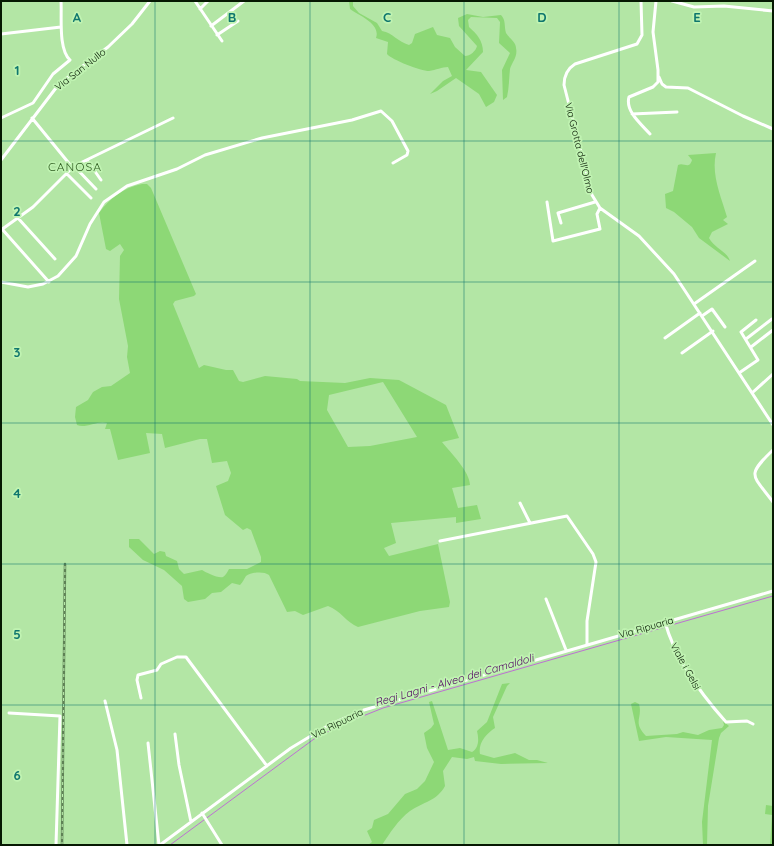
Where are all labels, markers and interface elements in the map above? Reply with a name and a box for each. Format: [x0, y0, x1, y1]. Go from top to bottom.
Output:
text: A [73, 9, 82, 25]
text: B [228, 9, 236, 25]
text: C [383, 9, 391, 25]
text: D [537, 9, 547, 25]
text: E [693, 9, 701, 25]
street label: Via San Nullo [52, 45, 108, 93]
text: 1 [14, 62, 20, 78]
street label: Via Grotta dell'Olmo [562, 101, 597, 195]
district label: CANOSA [48, 159, 102, 174]
text: 2 [13, 203, 21, 219]
text: 3 [14, 344, 21, 360]
text: 4 [13, 485, 21, 501]
street label: Via Ripuaria [617, 613, 675, 641]
text: 5 [13, 626, 21, 642]
street label: Viale i Gelsi [667, 640, 704, 692]
water label: Regi Lagni - Alveo dei Camaldoli [373, 650, 537, 709]
street label: Via Ripuaria [309, 705, 365, 742]
text: 6 [13, 767, 21, 783]

